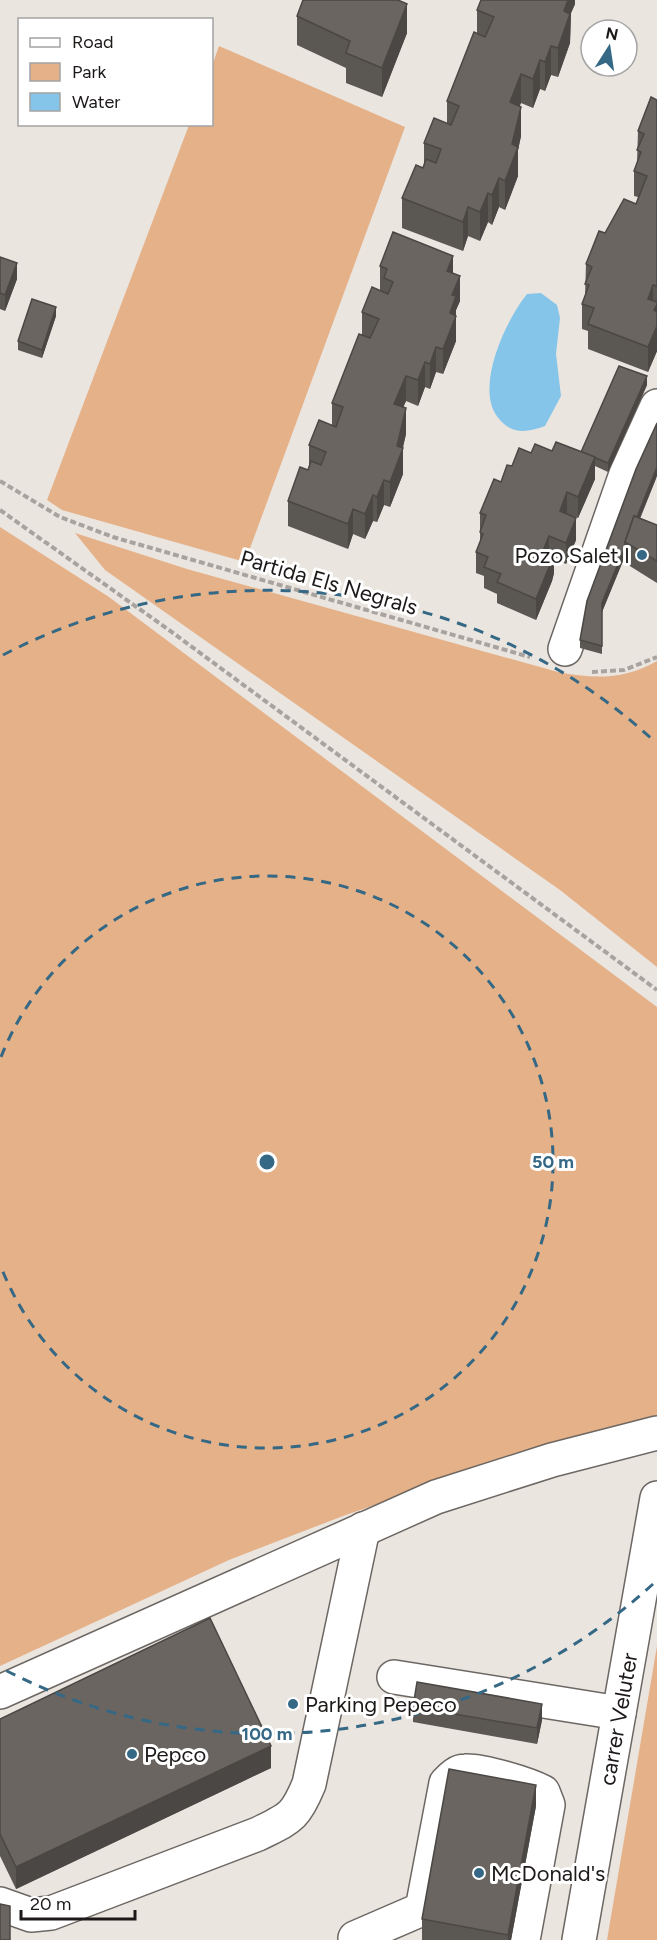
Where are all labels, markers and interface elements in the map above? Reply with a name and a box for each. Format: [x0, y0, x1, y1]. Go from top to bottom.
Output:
legend [18, 18, 213, 126]
north arrow [579, 18, 639, 78]
text: N [604, 23, 620, 44]
text: Road [72, 31, 113, 53]
text: Park [72, 61, 107, 83]
text: Water [72, 91, 120, 113]
place label: Pozo Salet I [514, 542, 630, 569]
street label: Partida Els Negrals [237, 544, 421, 621]
marker: Pozo Salet I [635, 548, 649, 562]
text: 50 m [532, 1151, 574, 1173]
centre of rings [257, 1152, 277, 1172]
street label: carrer Veluter [594, 1650, 644, 1787]
place label: Parking Pepeco [305, 1691, 457, 1718]
marker: Parking Pepeco [286, 1697, 300, 1711]
text: 100 m [242, 1723, 292, 1745]
place label: Pepco [144, 1741, 206, 1768]
marker: Pepco [125, 1747, 139, 1761]
place label: McDonald's [491, 1860, 605, 1887]
marker: McDonald's [472, 1866, 486, 1880]
scale bar [21, 1883, 135, 1921]
text: 20 m [30, 1893, 71, 1915]

